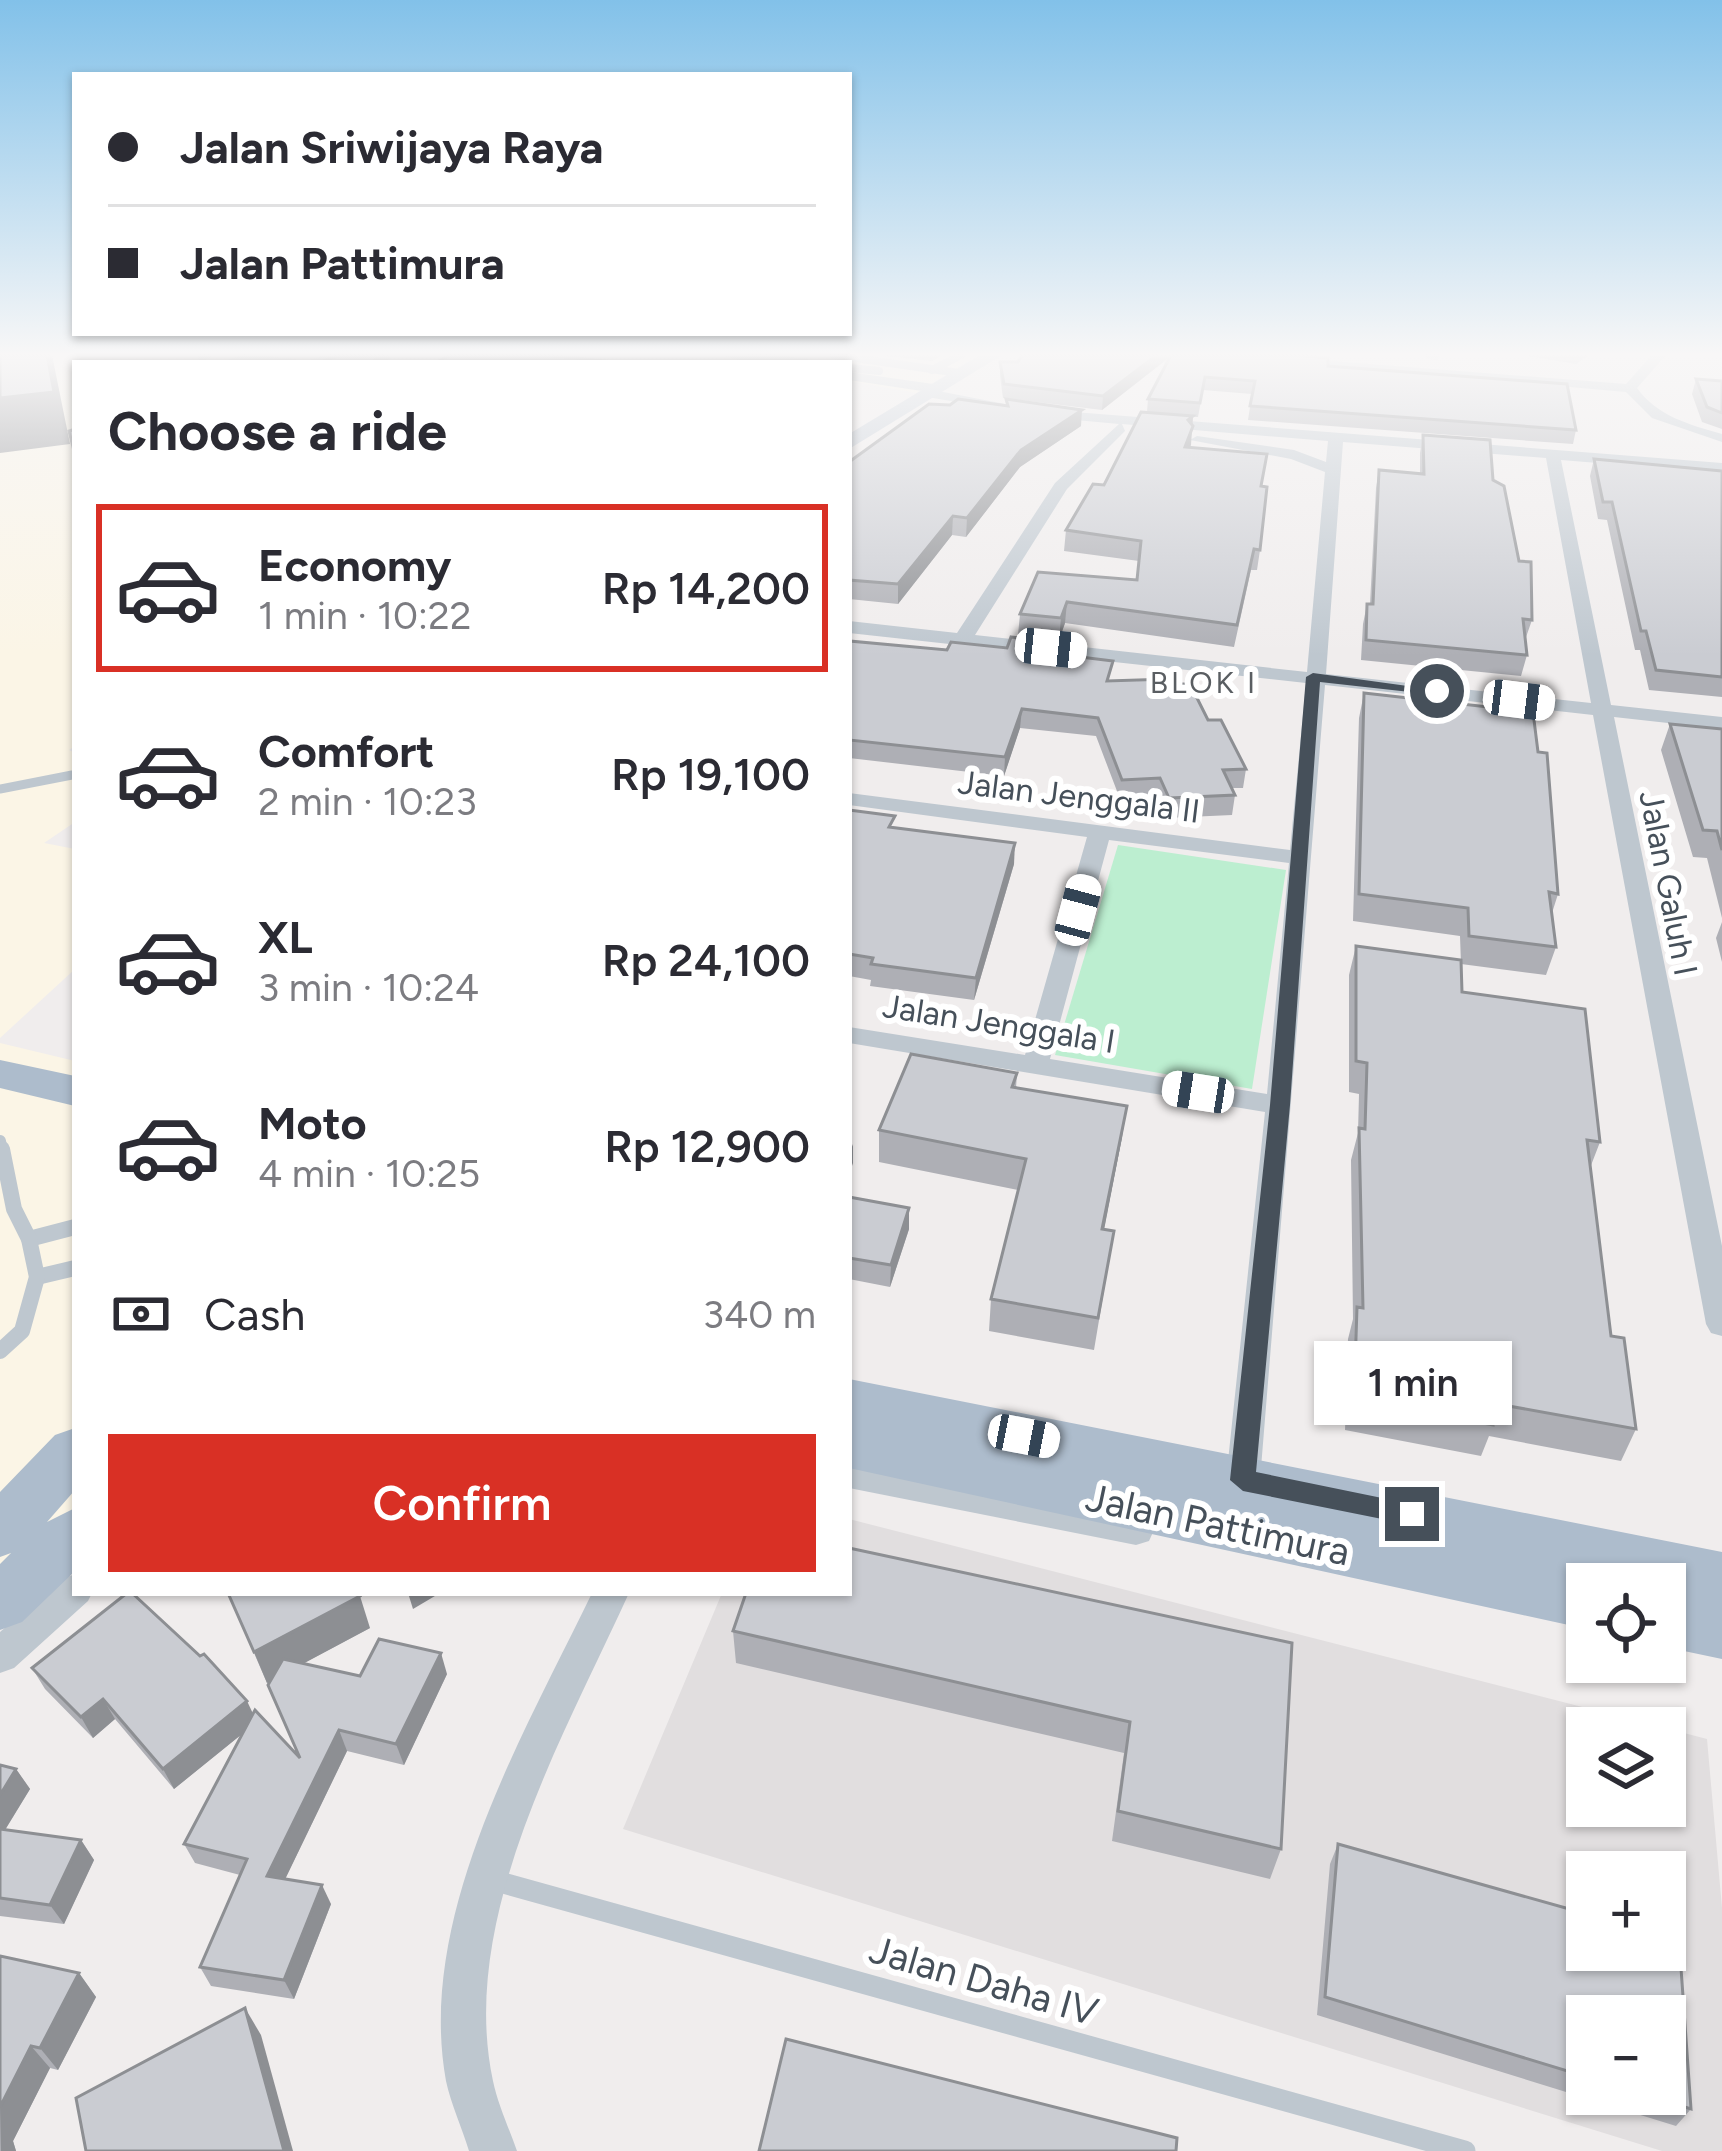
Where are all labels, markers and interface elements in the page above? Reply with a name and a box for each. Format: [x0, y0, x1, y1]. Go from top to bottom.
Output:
text: Jalan Sriwijaya Raya [180, 120, 604, 174]
text: Jalan Pattimura [180, 236, 505, 290]
text: Choose a ride [108, 399, 447, 464]
icon: car [114, 534, 222, 642]
text: Economy [258, 538, 451, 592]
text: Rp 14,200 [602, 561, 810, 615]
text: 1 min · 10:22 [258, 592, 472, 639]
car [1013, 626, 1089, 670]
district label: BLOK I [1150, 664, 1258, 701]
route start [1410, 664, 1464, 718]
car [1481, 678, 1557, 722]
icon: car [114, 720, 222, 828]
text: Comfort [258, 724, 434, 778]
text: Rp 19,100 [611, 747, 810, 801]
street label: Jalan Jenggala II [956, 762, 1202, 831]
text: 2 min · 10:23 [258, 778, 477, 825]
street label: Jalan Galuh I [1631, 787, 1706, 979]
car [1051, 871, 1105, 949]
icon: car [114, 906, 222, 1014]
text: XL [258, 910, 313, 964]
text: Rp 24,100 [602, 933, 810, 987]
text: 3 min · 10:24 [258, 964, 479, 1011]
street label: Jalan Jenggala I [880, 986, 1118, 1061]
car [1160, 1069, 1236, 1115]
icon: car [114, 1092, 222, 1200]
text: Moto [258, 1096, 367, 1150]
text: Rp 12,900 [604, 1119, 810, 1173]
text: 4 min · 10:25 [258, 1150, 480, 1197]
icon: cash [108, 1281, 174, 1347]
text: Cash [204, 1287, 305, 1341]
text: 340 m [703, 1291, 816, 1338]
callout: 1 min [1313, 1340, 1511, 1424]
text: 1 min [1367, 1359, 1459, 1406]
car [985, 1411, 1063, 1461]
button: Confirm [108, 1434, 816, 1572]
street label: Jalan Pattimura [1082, 1474, 1354, 1575]
route end [1385, 1487, 1439, 1541]
map controls [1566, 1563, 1686, 2115]
button: locate [1566, 1563, 1686, 1683]
button: layers [1566, 1707, 1686, 1827]
button: + [1566, 1851, 1686, 1971]
street label: Jalan Daha IV [864, 1925, 1104, 2036]
button: − [1566, 1995, 1686, 2115]

